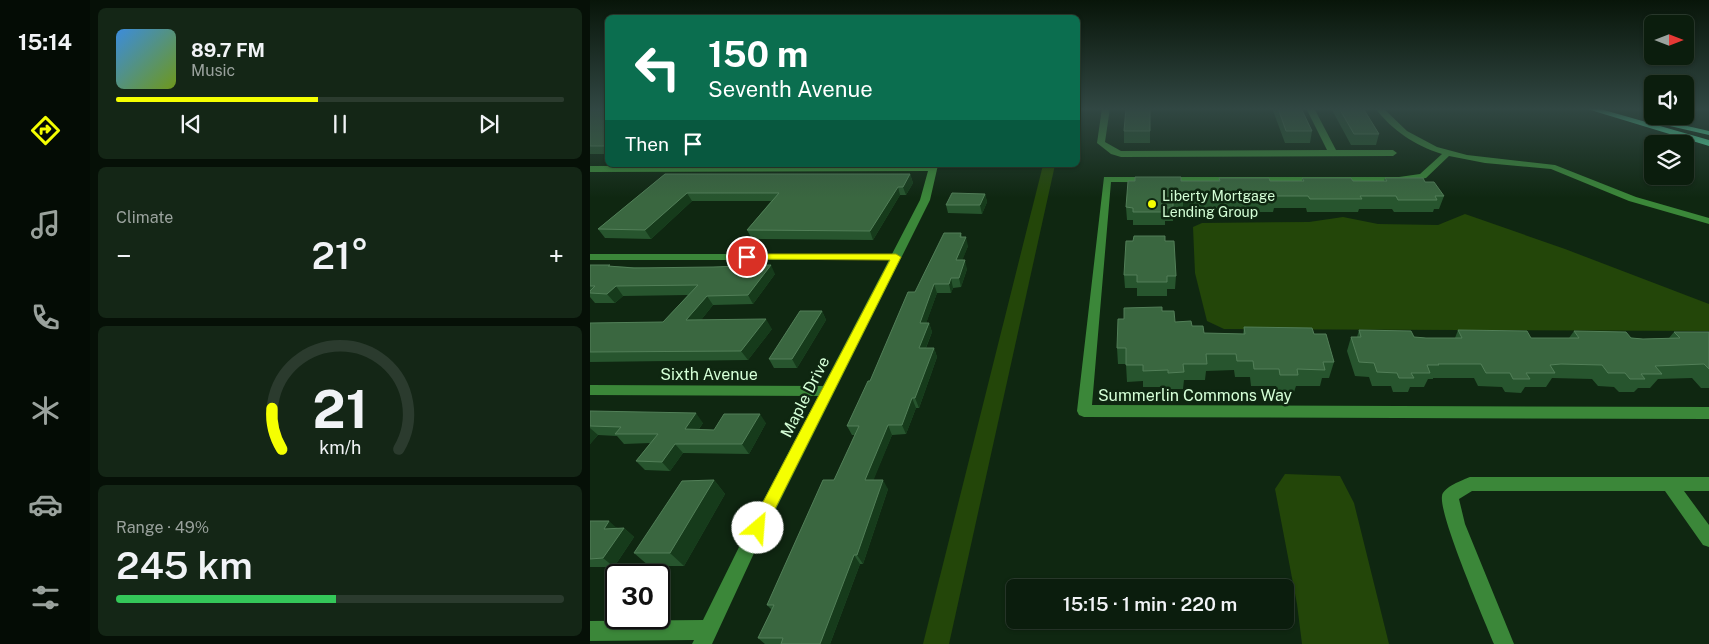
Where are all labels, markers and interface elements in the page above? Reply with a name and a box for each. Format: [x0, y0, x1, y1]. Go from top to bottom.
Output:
north arrow [1644, 15, 1694, 65]
map controls [1644, 15, 1694, 185]
text: 15:14 [18, 29, 72, 55]
text: 150 m [708, 34, 808, 75]
icon: left [625, 35, 690, 100]
text: 89.7 FM [191, 39, 265, 61]
text: Music [191, 61, 235, 80]
button: sound [1644, 75, 1694, 125]
text: Seventh Avenue [708, 76, 873, 102]
icon: previous [177, 110, 205, 138]
icon: pause [326, 110, 354, 138]
icon: next [475, 110, 503, 138]
icon: directions [28, 113, 63, 148]
icon: arrive [679, 130, 707, 158]
text: Then [625, 133, 669, 155]
button: layers [1644, 135, 1694, 185]
place label: Liberty Mortgage Lending Group [1162, 188, 1275, 220]
marker: Liberty Mortgage Lending Group [1146, 198, 1158, 210]
icon: music [28, 207, 63, 242]
text: Climate [116, 208, 173, 227]
text: 21° [311, 233, 369, 278]
pin [726, 236, 768, 278]
text: − [116, 239, 132, 272]
text: + [548, 239, 564, 272]
icon: arrive [733, 243, 761, 271]
icon: phone [28, 300, 63, 335]
street label: Maple Drive [777, 353, 833, 441]
street label: Sixth Avenue [660, 365, 758, 384]
text: 21 [312, 379, 368, 440]
street label: Summerlin Commons Way [1098, 386, 1293, 405]
icon: climate [28, 393, 63, 428]
text: km/h [319, 437, 361, 458]
icon: car [28, 487, 63, 522]
position arrow [731, 501, 783, 553]
text: Range · 49% [116, 518, 209, 537]
text: 245 km [116, 543, 253, 588]
speed limit sign: 30 [605, 564, 670, 629]
icon: filters [28, 580, 63, 615]
text: 15:15 · 1 min · 220 m [1063, 593, 1237, 615]

